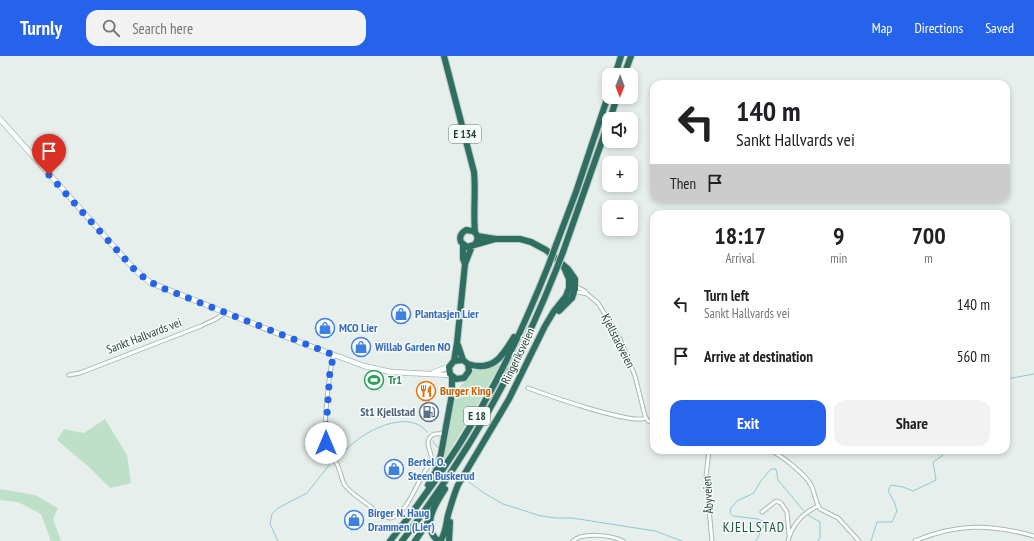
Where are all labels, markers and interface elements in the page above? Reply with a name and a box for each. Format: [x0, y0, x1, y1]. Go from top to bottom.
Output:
search box [86, 10, 366, 46]
text: Turnly [20, 16, 62, 40]
icon: search [100, 17, 122, 39]
text: Search here [132, 19, 193, 38]
text: Map [872, 19, 892, 37]
text: Directions [914, 19, 963, 37]
text: Saved [985, 19, 1014, 37]
north arrow [602, 68, 638, 104]
map controls [602, 68, 638, 236]
text: 140 m [736, 92, 800, 129]
icon: left [670, 96, 722, 148]
button: sound [602, 112, 638, 148]
road number: E 134 [449, 125, 481, 143]
text: Sankt Hallvards vei [736, 128, 855, 151]
pin [32, 134, 66, 175]
icon: arrive [38, 140, 60, 162]
button: + [602, 156, 638, 192]
icon: arrive [704, 172, 726, 194]
text: Then [670, 174, 696, 193]
button: − [602, 200, 638, 236]
text: 18:17 [714, 220, 766, 251]
text: 9 [833, 220, 844, 251]
text: 700 [911, 220, 946, 251]
text: Arrival [725, 250, 755, 267]
text: min [830, 250, 847, 267]
text: m [924, 250, 933, 267]
text: Turn left [704, 286, 749, 305]
icon: left [670, 293, 692, 315]
text: 140 m [957, 295, 990, 314]
shop icon: Plantasjen Lier [390, 303, 412, 325]
text: Sankt Hallvards vei [704, 305, 790, 322]
place label: Plantasjen Lier [415, 306, 479, 321]
street label: Kjellstadveien [598, 311, 638, 370]
street label: Sankt Hallvards vei [104, 314, 183, 357]
shop icon: MCO Lier [314, 317, 336, 339]
place label: MCO Lier [339, 320, 378, 335]
street label: Ringeriksveien [497, 325, 538, 386]
shop icon: Willab Garden NO [350, 336, 372, 358]
place label: Willab Garden NO [374, 339, 451, 354]
icon: arrive [670, 345, 692, 367]
text: Arrive at destination [704, 347, 813, 366]
text: 560 m [957, 347, 990, 366]
sports icon: Tr1 [363, 369, 385, 391]
place label: Tr1 [388, 372, 402, 387]
restaurant icon: Burger King [415, 380, 437, 402]
place label: Burger King [440, 383, 491, 398]
button: Exit [670, 400, 826, 446]
button: Share [834, 400, 990, 446]
fuel station icon: St1 Kjellstad [418, 401, 440, 423]
place label: St1 Kjellstad [360, 404, 415, 419]
road number: E 18 [464, 407, 490, 425]
position arrow [305, 422, 347, 464]
place label: Bertel O. Steen Buskerud [408, 454, 474, 483]
shop icon: Bertel O. Steen Buskerud [383, 458, 405, 480]
street label: Åbyveien [699, 476, 716, 514]
place label: Birger N. Haug Drammen (Lier) [368, 505, 435, 534]
shop icon: Birger N. Haug Drammen (Lier) [343, 509, 365, 531]
district label: KJELLSTAD [723, 518, 785, 536]

